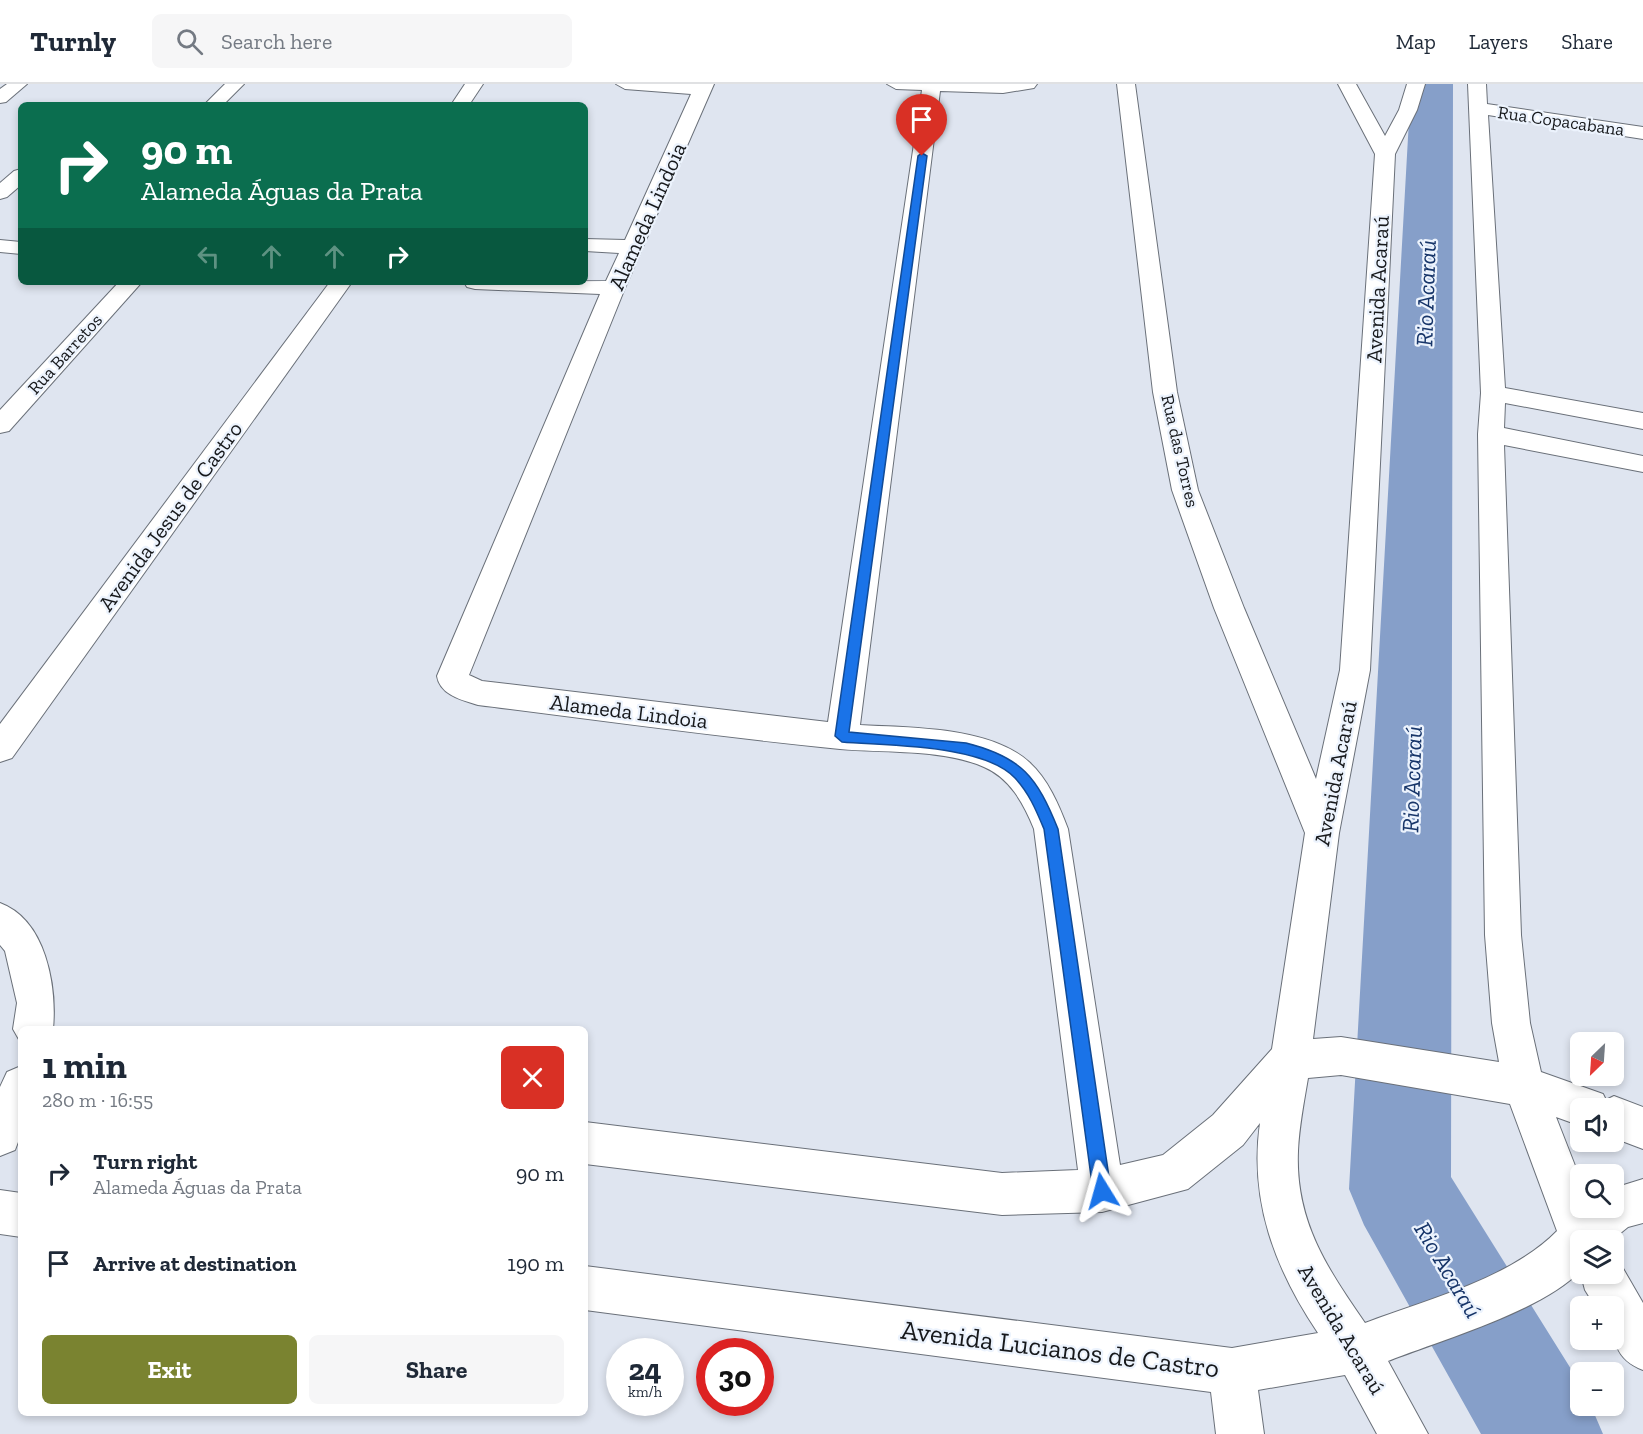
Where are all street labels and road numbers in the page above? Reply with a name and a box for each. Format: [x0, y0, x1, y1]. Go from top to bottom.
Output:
street label: Rua Copacabana [1496, 101, 1626, 141]
street label: Alameda Lindoia [603, 138, 692, 294]
street label: Avenida Acaraú [1360, 214, 1395, 363]
street label: Rua Barretos [23, 309, 107, 399]
street label: Rua das Torres [1156, 393, 1204, 510]
street label: Avenida Jesus de Castro [93, 416, 248, 616]
street label: Alameda Lindoia [549, 688, 710, 735]
street label: Avenida Acaraú [1308, 698, 1363, 848]
street label: Avenida Acaraú [1292, 1259, 1391, 1400]
street label: Avenida Lucianos de Castro [899, 1314, 1221, 1384]

